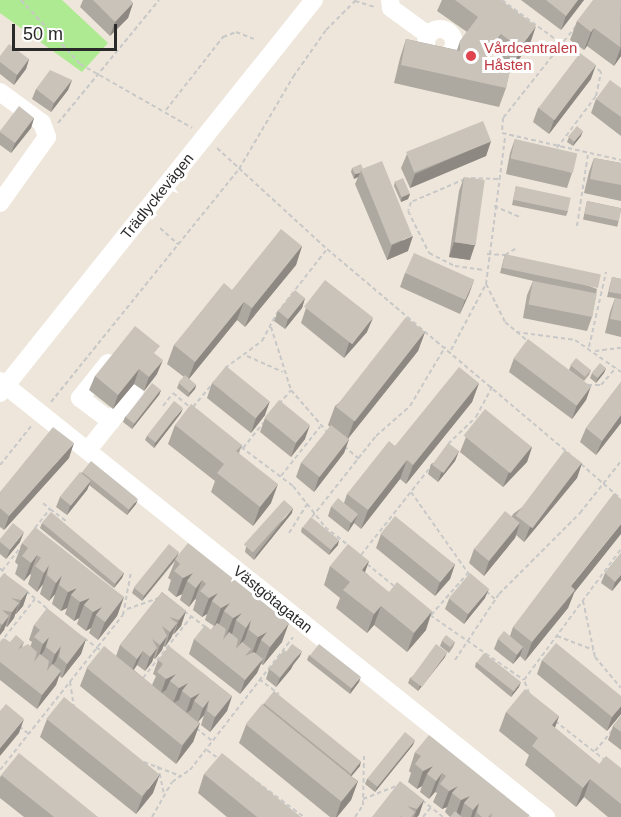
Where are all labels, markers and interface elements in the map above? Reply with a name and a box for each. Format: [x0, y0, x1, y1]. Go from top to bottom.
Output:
scale bar [15, 12, 120, 50]
text: 50 m [23, 24, 63, 44]
place label: Vårdcentralen Håsten [484, 38, 577, 73]
marker: Vårdcentralen Håsten [462, 47, 480, 65]
street label: Trädlyckevägen [117, 149, 197, 243]
street label: Västgötagatan [230, 562, 316, 636]

